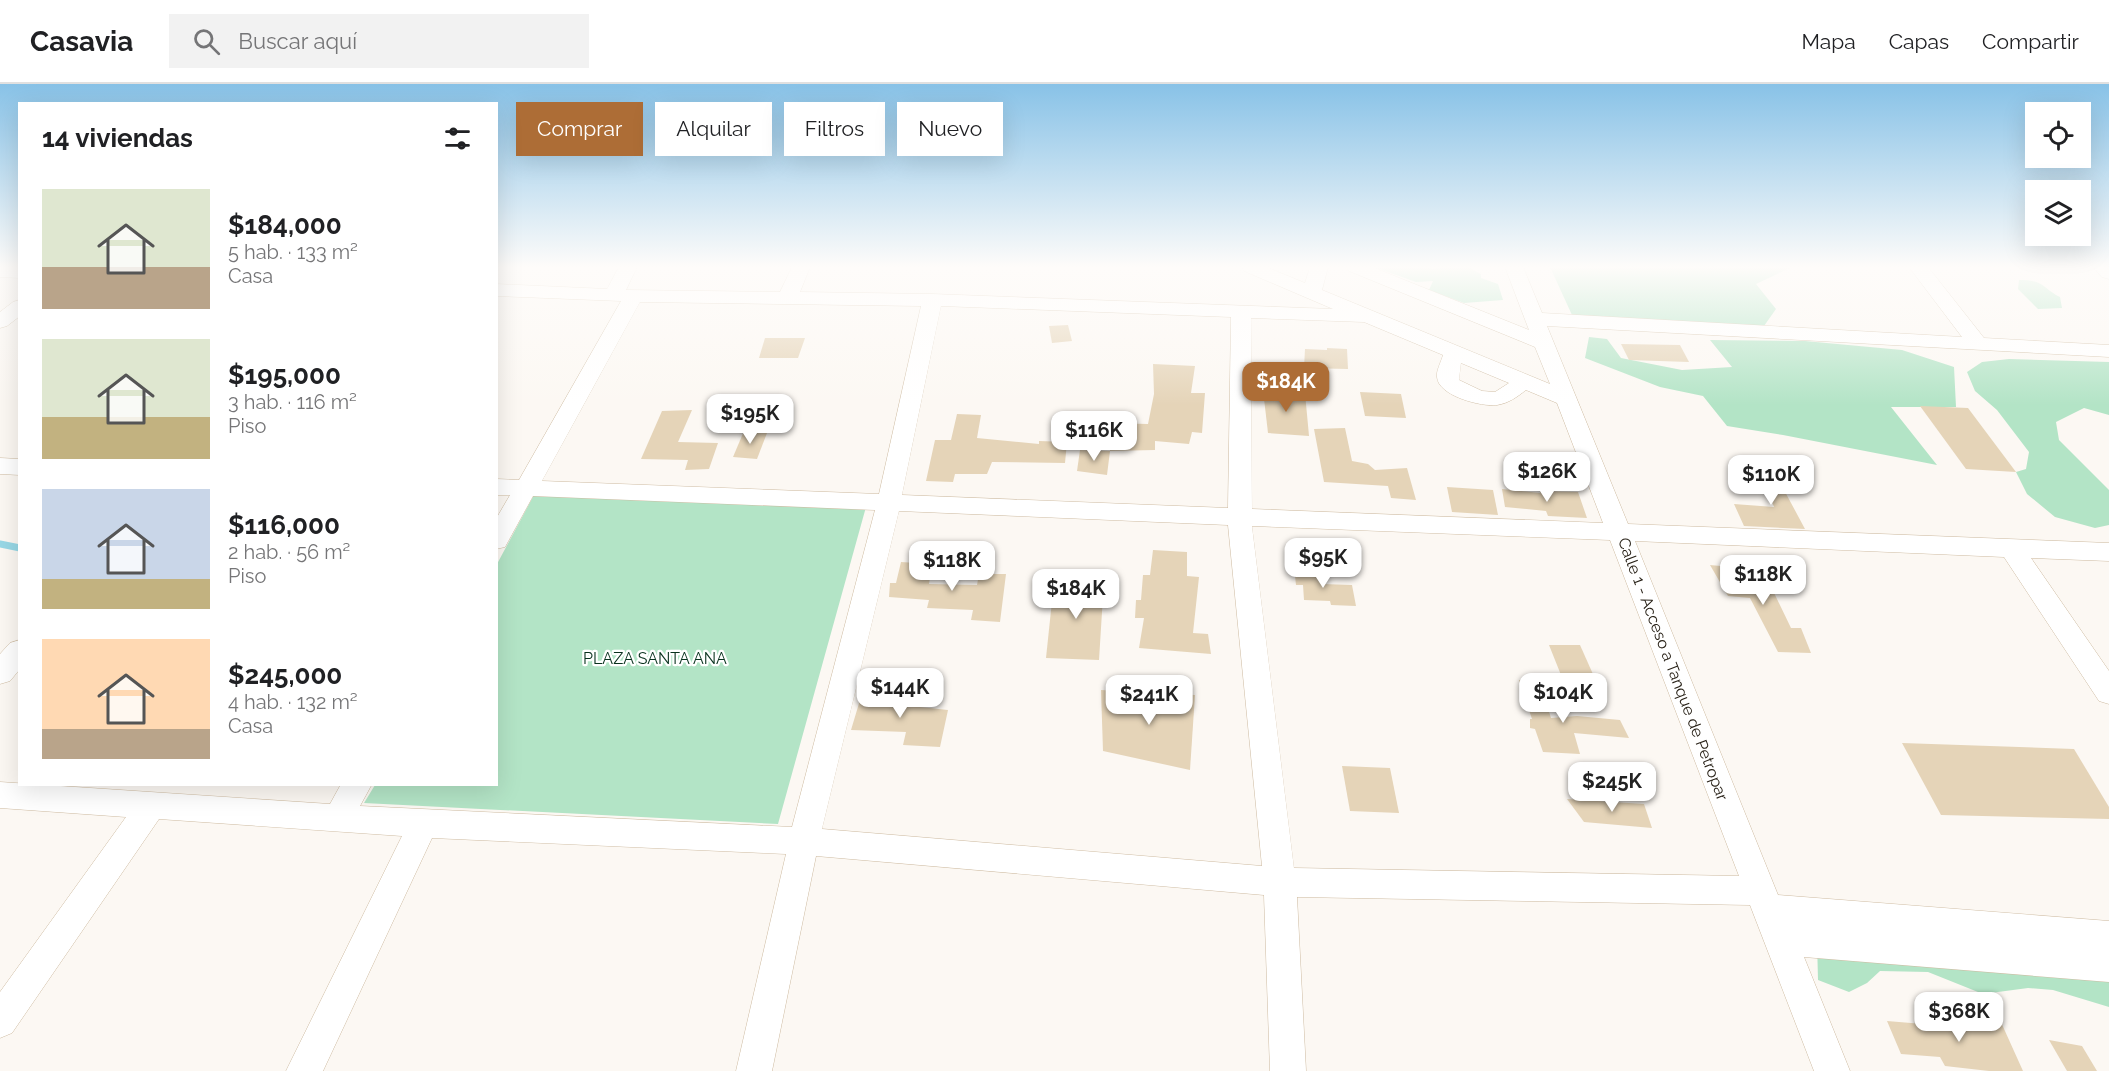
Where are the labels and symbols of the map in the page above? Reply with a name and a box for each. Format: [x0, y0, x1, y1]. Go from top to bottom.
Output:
pin: $184K [1244, 362, 1328, 413]
pin: $195K [708, 394, 792, 445]
pin: $116K [1052, 411, 1136, 462]
pin: $126K [1505, 452, 1589, 503]
pin: $110K [1729, 455, 1813, 506]
street label: Calle 1 - Acceso a Tanque de Petropar [1614, 535, 1732, 804]
pin: $95K [1287, 538, 1359, 589]
pin: $118K [910, 541, 994, 592]
pin: $118K [1721, 555, 1805, 606]
pin: $184K [1034, 569, 1118, 620]
park label: PLAZA SANTA ANA [583, 649, 727, 668]
pin: $144K [858, 668, 942, 719]
pin: $104K [1521, 673, 1605, 724]
pin: $241K [1107, 675, 1191, 726]
pin: $245K [1570, 762, 1654, 813]
pin: $368K [1917, 992, 2001, 1043]

